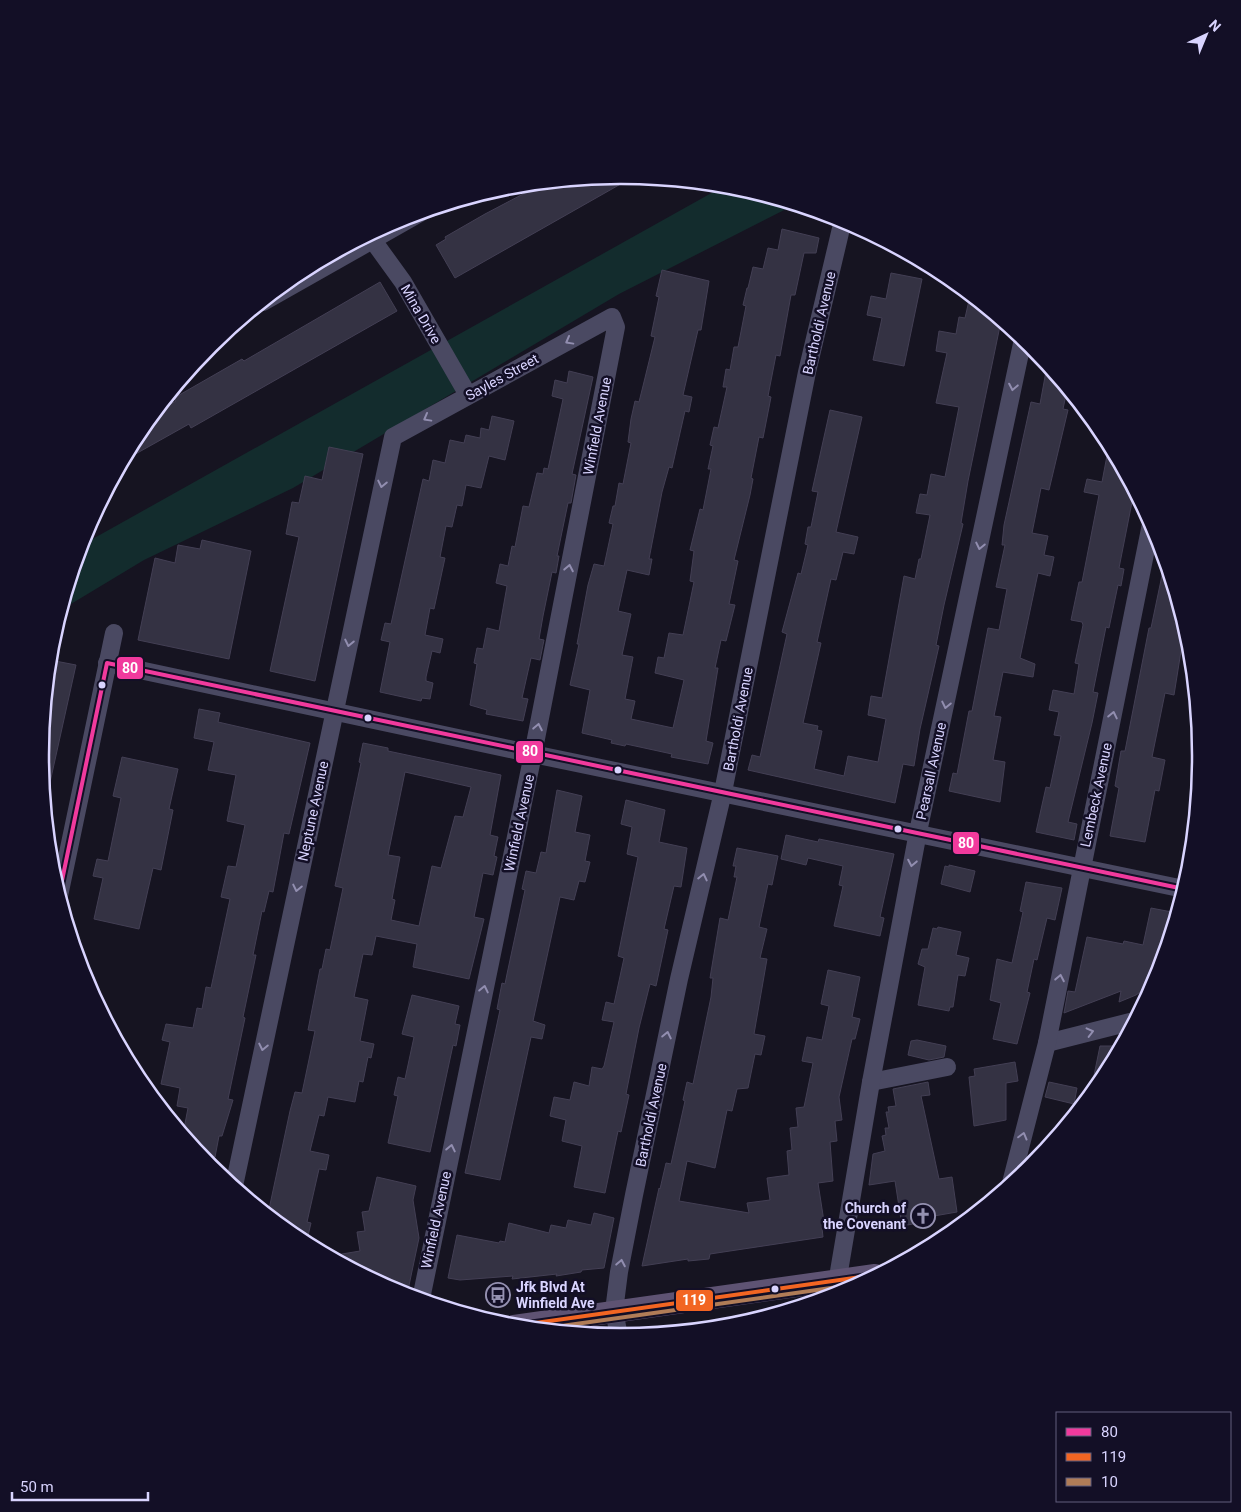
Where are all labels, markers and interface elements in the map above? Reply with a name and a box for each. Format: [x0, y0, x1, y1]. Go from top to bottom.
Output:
north arrow [1181, 10, 1231, 60]
text: N [1206, 16, 1224, 35]
street label: Bartholdi Avenue [799, 270, 839, 376]
street label: Mina Drive [398, 281, 444, 347]
one-way arrow [566, 334, 575, 344]
street label: Sayles Street [463, 350, 542, 404]
street label: Winfield Avenue [580, 376, 614, 476]
one-way arrow [1008, 382, 1019, 391]
one-way arrow [423, 412, 432, 422]
one-way arrow [378, 480, 388, 489]
one-way arrow [975, 541, 986, 550]
one-way arrow [564, 563, 574, 572]
one-way arrow [344, 639, 355, 648]
line badge: 80 [116, 656, 144, 680]
text: 80 [122, 660, 138, 676]
street label: Bartholdi Avenue [720, 666, 756, 772]
unlabelled marker [97, 680, 107, 690]
one-way arrow [941, 700, 951, 709]
one-way arrow [1107, 711, 1117, 720]
unlabelled marker [363, 713, 373, 723]
street label: Pearsall Avenue [913, 721, 949, 821]
one-way arrow [533, 723, 543, 732]
line badge: 80 [515, 740, 544, 764]
street label: Lembeck Avenue [1077, 741, 1115, 849]
text: 80 [522, 743, 538, 759]
street label: Neptune Avenue [295, 759, 331, 863]
unlabelled marker [613, 765, 623, 775]
street label: Winfield Avenue [501, 773, 537, 873]
unlabelled marker [893, 824, 903, 834]
line badge: 80 [952, 831, 980, 855]
text: 80 [958, 835, 974, 851]
one-way arrow [907, 859, 918, 868]
one-way arrow [697, 872, 708, 881]
one-way arrow [292, 884, 303, 892]
one-way arrow [1054, 973, 1065, 982]
one-way arrow [478, 985, 489, 994]
one-way arrow [1086, 1027, 1095, 1038]
one-way arrow [662, 1031, 672, 1040]
one-way arrow [259, 1043, 269, 1051]
street label: Bartholdi Avenue [632, 1062, 670, 1168]
one-way arrow [1017, 1131, 1028, 1140]
one-way arrow [445, 1144, 456, 1153]
street label: Winfield Avenue [418, 1170, 454, 1270]
place label: Church of the Covenant [823, 1200, 907, 1232]
church icon: Church of the Covenant [910, 1203, 936, 1229]
one-way arrow [615, 1259, 625, 1267]
place label: Jfk Blvd At Winfield Ave [516, 1279, 595, 1311]
bus stop icon: Jfk Blvd At Winfield Ave [485, 1282, 511, 1308]
unlabelled marker [770, 1284, 780, 1294]
line badge: 119 [675, 1289, 714, 1312]
text: 119 [682, 1292, 706, 1308]
legend [1056, 1412, 1231, 1502]
text: 80 [1101, 1423, 1118, 1441]
text: 119 [1101, 1448, 1126, 1466]
scale bar [12, 1470, 149, 1502]
text: 10 [1101, 1473, 1118, 1491]
text: 50 m [20, 1478, 54, 1496]

